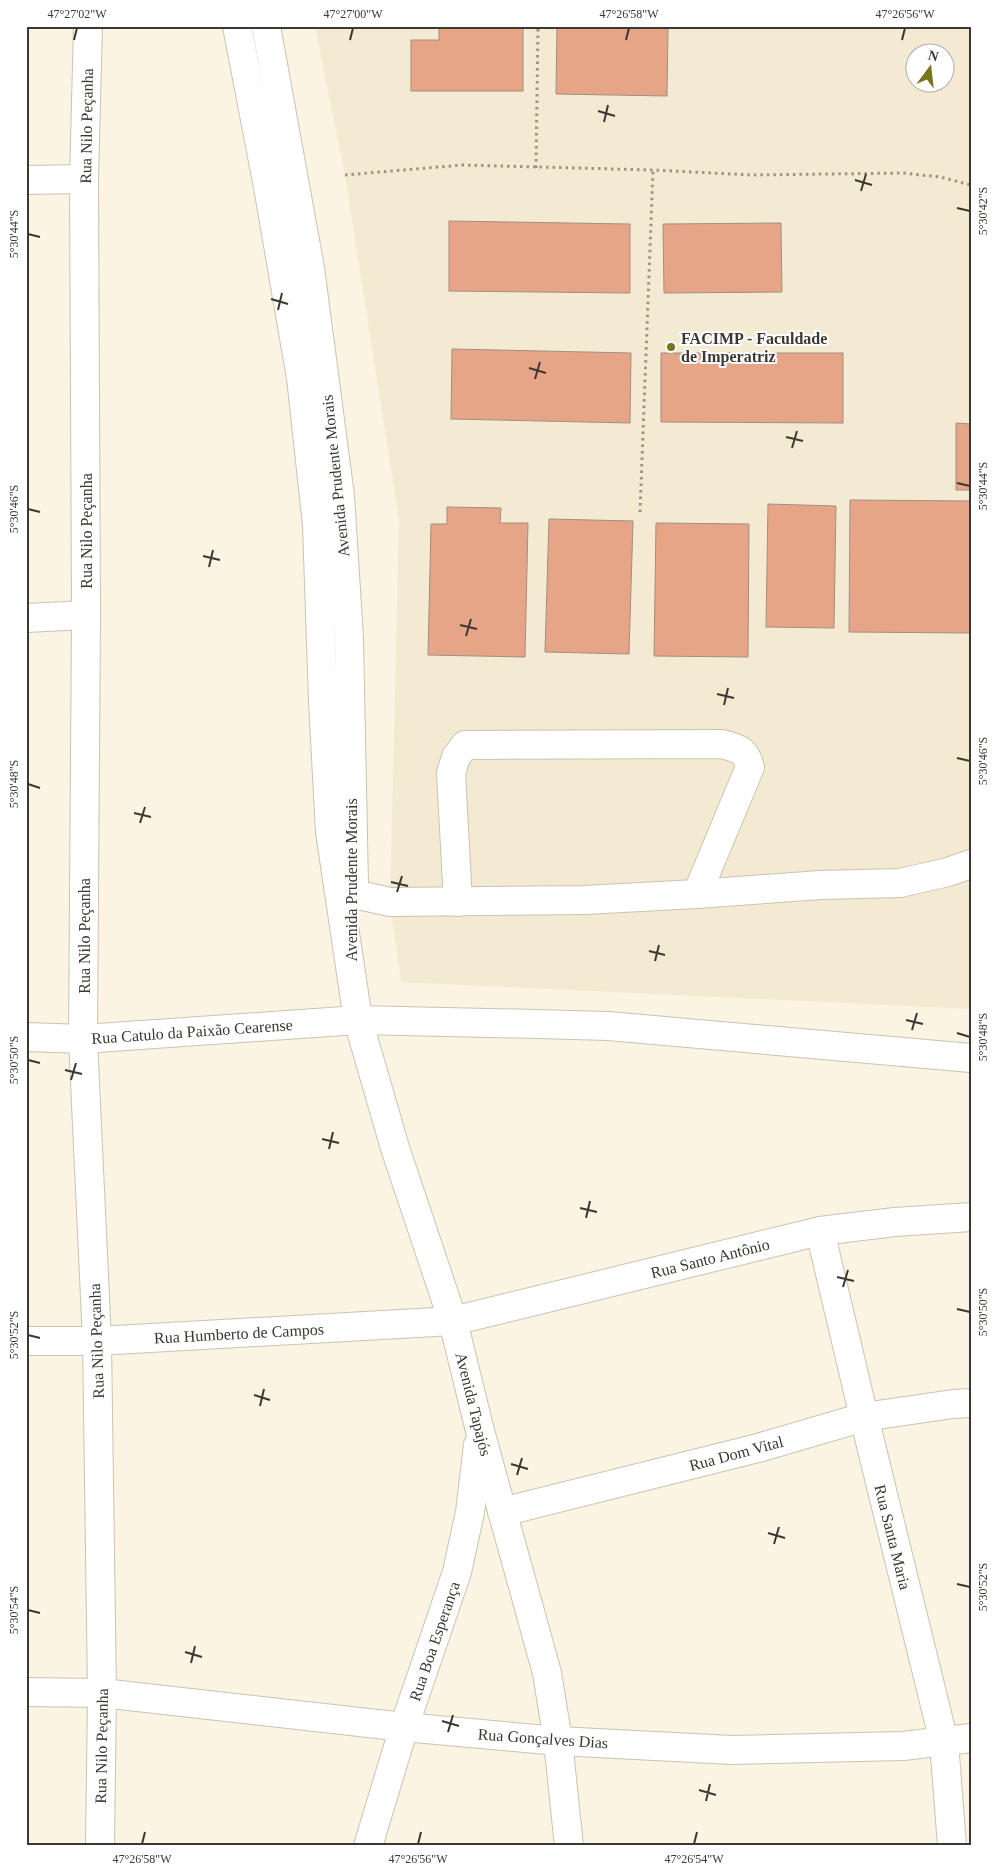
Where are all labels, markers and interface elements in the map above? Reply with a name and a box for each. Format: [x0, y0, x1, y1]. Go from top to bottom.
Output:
text: 47°27'02"W [47, 7, 107, 21]
text: 47°27'00"W [323, 7, 383, 21]
text: 47°26'58"W [599, 7, 659, 21]
text: 47°26'56"W [875, 7, 935, 21]
north arrow [904, 42, 954, 92]
text: N [926, 47, 940, 64]
street label: Rua Nilo Peçanha [77, 68, 97, 184]
text: 5°30'42"S [976, 187, 990, 235]
text: 5°30'44"S [7, 210, 21, 258]
place label: FACIMP - Faculdade de Imperatriz [681, 330, 827, 366]
marker: FACIMP - Faculdade de Imperatriz [665, 341, 677, 353]
street label: Avenida Prudente Morais [319, 394, 352, 558]
text: 5°30'44"S [976, 462, 990, 510]
street label: Rua Nilo Peçanha [78, 473, 96, 589]
text: 5°30'46"S [7, 485, 21, 533]
text: 5°30'46"S [976, 737, 990, 785]
text: 5°30'48"S [7, 760, 21, 808]
street label: Avenida Prudente Morais [343, 798, 360, 962]
street label: Rua Nilo Peçanha [76, 878, 94, 994]
text: 5°30'48"S [976, 1013, 990, 1061]
street label: Rua Catulo da Paixão Cearense [91, 1016, 293, 1047]
text: 5°30'50"S [7, 1036, 21, 1084]
street label: Rua Santo Antônio [649, 1236, 771, 1281]
street label: Rua Nilo Peçanha [86, 1283, 108, 1399]
text: 5°30'50"S [976, 1288, 990, 1336]
text: 5°30'52"S [7, 1311, 21, 1359]
street label: Rua Humberto de Campos [154, 1321, 325, 1347]
street label: Avenida Tapajós [451, 1351, 495, 1458]
street label: Rua Dom Vital [687, 1433, 785, 1474]
street label: Rua Santa Maria [871, 1483, 914, 1591]
text: 5°30'52"S [976, 1563, 990, 1611]
street label: Rua Boa Esperança [406, 1579, 464, 1703]
text: 5°30'54"S [7, 1586, 21, 1634]
street label: Rua Nilo Peçanha [92, 1688, 112, 1804]
street label: Rua Gonçalves Dias [477, 1725, 609, 1753]
text: 47°26'58"W [112, 1852, 172, 1866]
text: 47°26'56"W [388, 1852, 448, 1866]
text: 47°26'54"W [664, 1852, 724, 1866]

